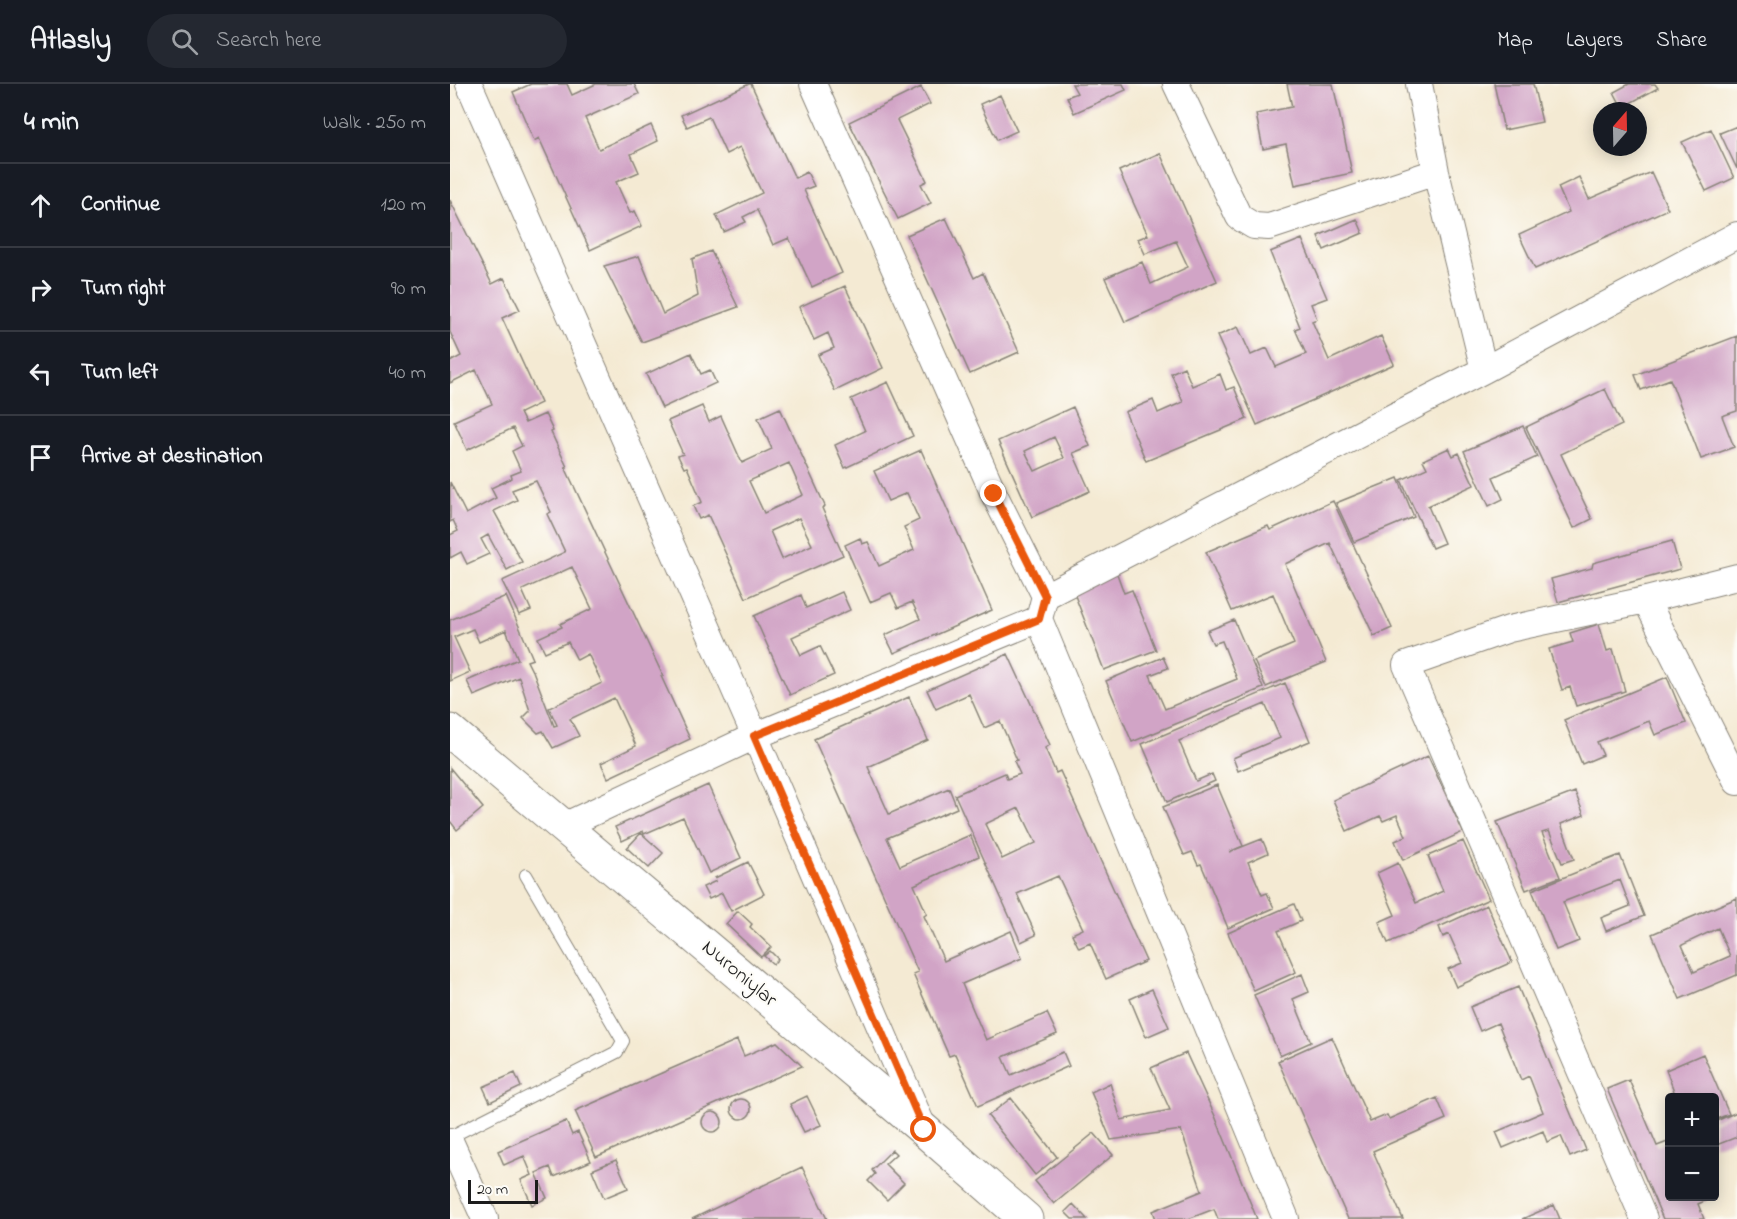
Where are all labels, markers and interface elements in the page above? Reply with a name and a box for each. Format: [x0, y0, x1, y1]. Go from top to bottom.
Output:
search box [147, 14, 567, 68]
text: Atlasly [30, 21, 111, 62]
icon: search [168, 25, 201, 58]
text: Search here [216, 25, 321, 57]
text: Map [1497, 26, 1533, 56]
text: Layers [1566, 26, 1623, 56]
text: Share [1656, 26, 1707, 56]
north arrow [1593, 102, 1647, 156]
text: 4 min [24, 104, 79, 142]
text: Walk · 250 m [323, 109, 426, 138]
icon: ahead [24, 189, 57, 222]
text: Continue [81, 189, 160, 221]
text: 120 m [381, 191, 426, 220]
icon: right [24, 273, 57, 306]
text: Turn right [81, 273, 166, 305]
text: 90 m [391, 275, 426, 304]
icon: left [24, 357, 57, 390]
text: Turn left [81, 357, 158, 389]
text: 40 m [389, 359, 426, 388]
icon: arrive [24, 441, 57, 474]
text: Arrive at destination [81, 441, 263, 473]
route end [980, 480, 1006, 506]
street label: Nuroniylar [693, 933, 784, 1016]
map controls [1665, 1093, 1719, 1201]
button: + [1665, 1093, 1719, 1147]
route start [910, 1116, 936, 1142]
button: − [1665, 1147, 1719, 1201]
scale bar [468, 1177, 538, 1204]
text: 20 m [477, 1178, 508, 1202]

